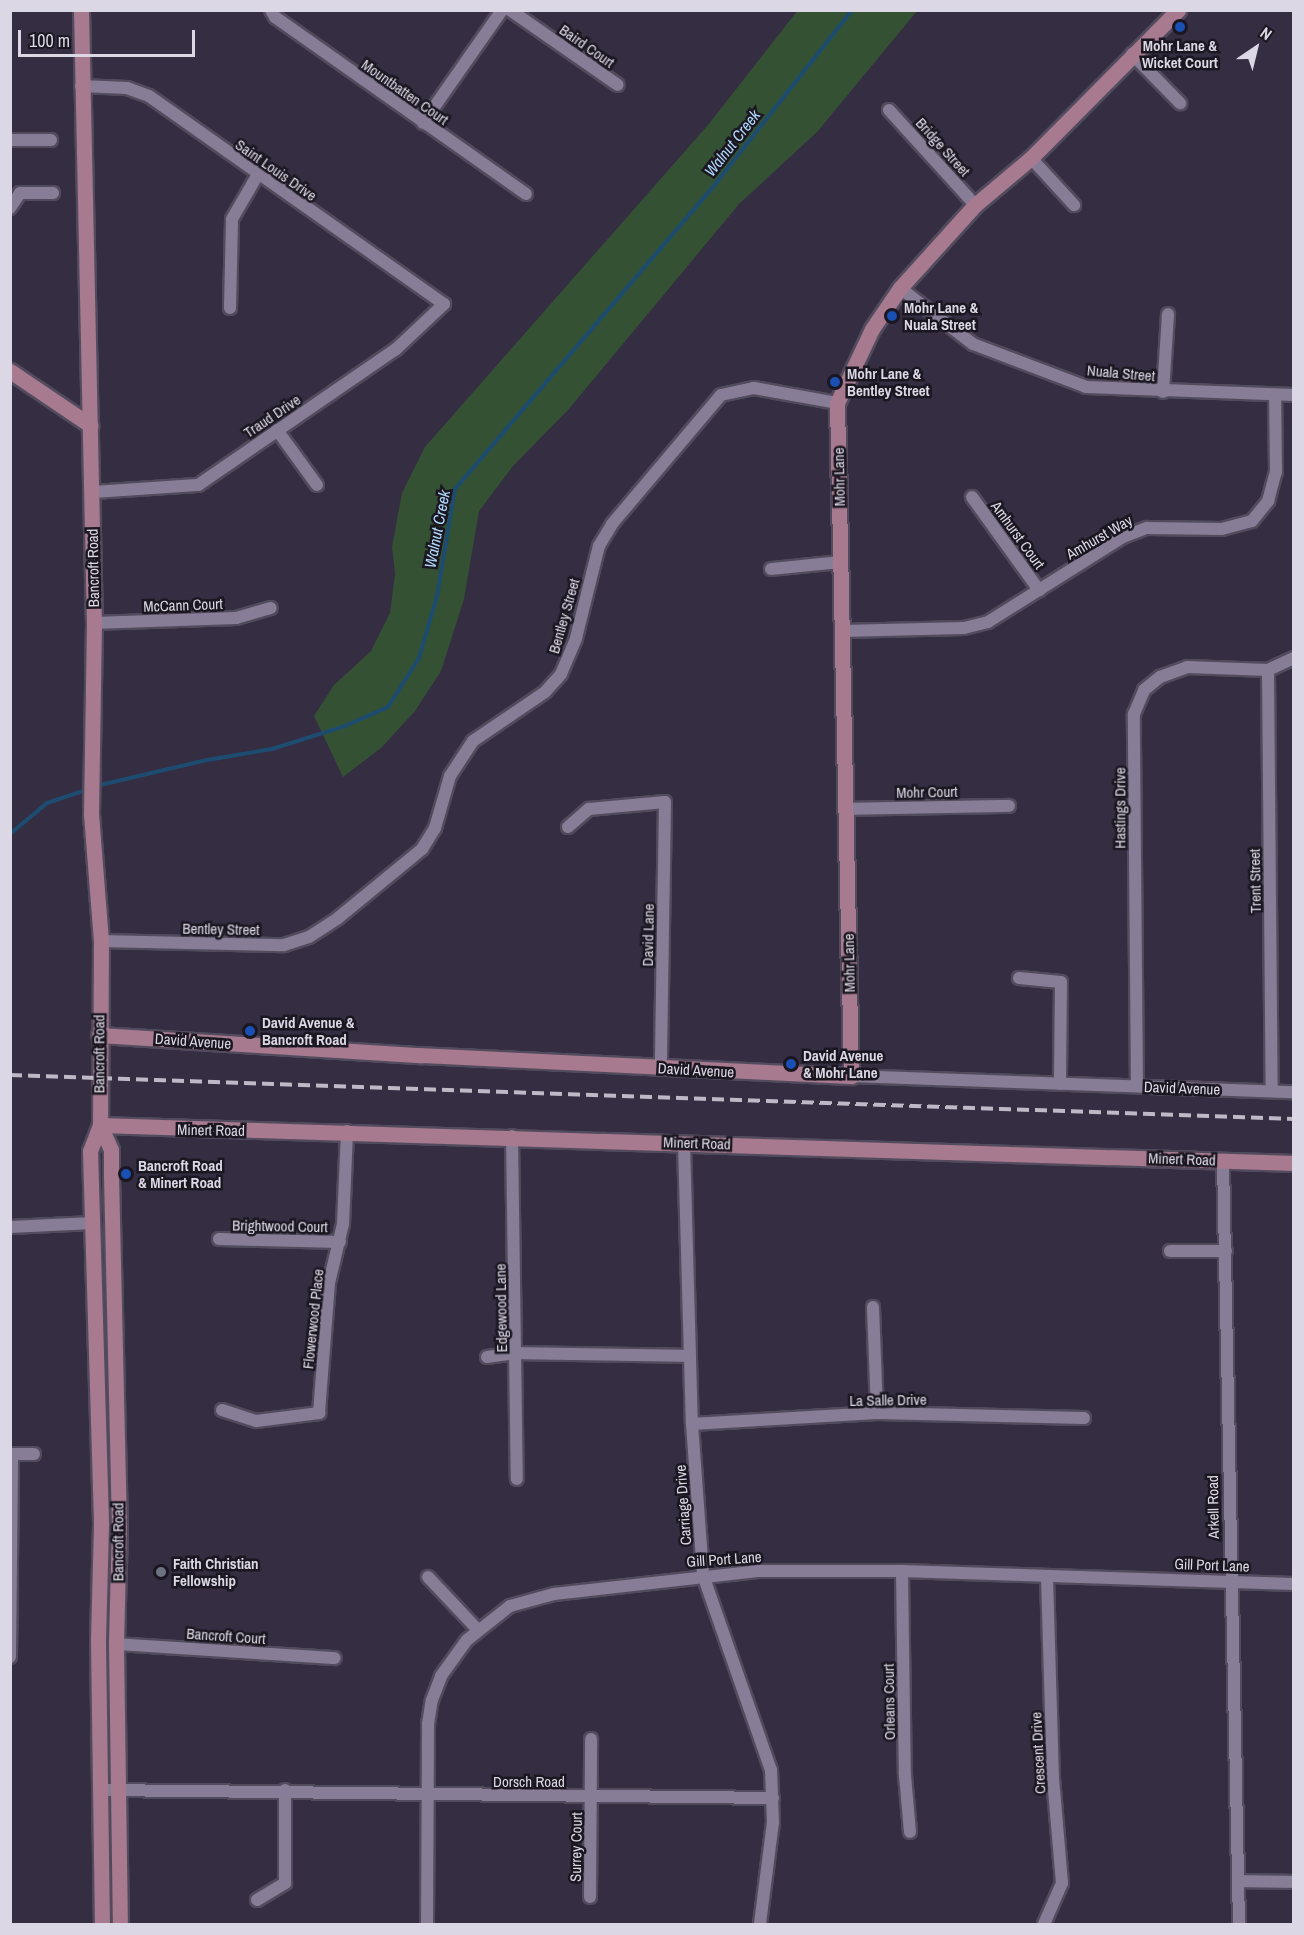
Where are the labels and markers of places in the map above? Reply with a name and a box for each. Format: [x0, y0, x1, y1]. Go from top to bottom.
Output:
marker: Mohr Lane & Wicket Court [1173, 20, 1187, 34]
place label: Mohr Lane & Wicket Court [1142, 36, 1218, 71]
place label: Mohr Lane & Nuala Street [904, 298, 978, 333]
marker: Mohr Lane & Nuala Street [885, 309, 899, 323]
place label: Mohr Lane & Bentley Street [847, 364, 930, 399]
marker: Mohr Lane & Bentley Street [828, 375, 842, 389]
place label: David Avenue & Bancroft Road [262, 1013, 355, 1048]
marker: David Avenue & Bancroft Road [243, 1024, 257, 1038]
place label: David Avenue & Mohr Lane [803, 1046, 884, 1081]
marker: David Avenue & Mohr Lane [784, 1057, 798, 1071]
place label: Bancroft Road & Minert Road [138, 1156, 223, 1191]
marker: Bancroft Road & Minert Road [119, 1167, 133, 1181]
place label: Faith Christian Fellowship [173, 1554, 259, 1589]
marker: Faith Christian Fellowship [154, 1565, 168, 1579]

